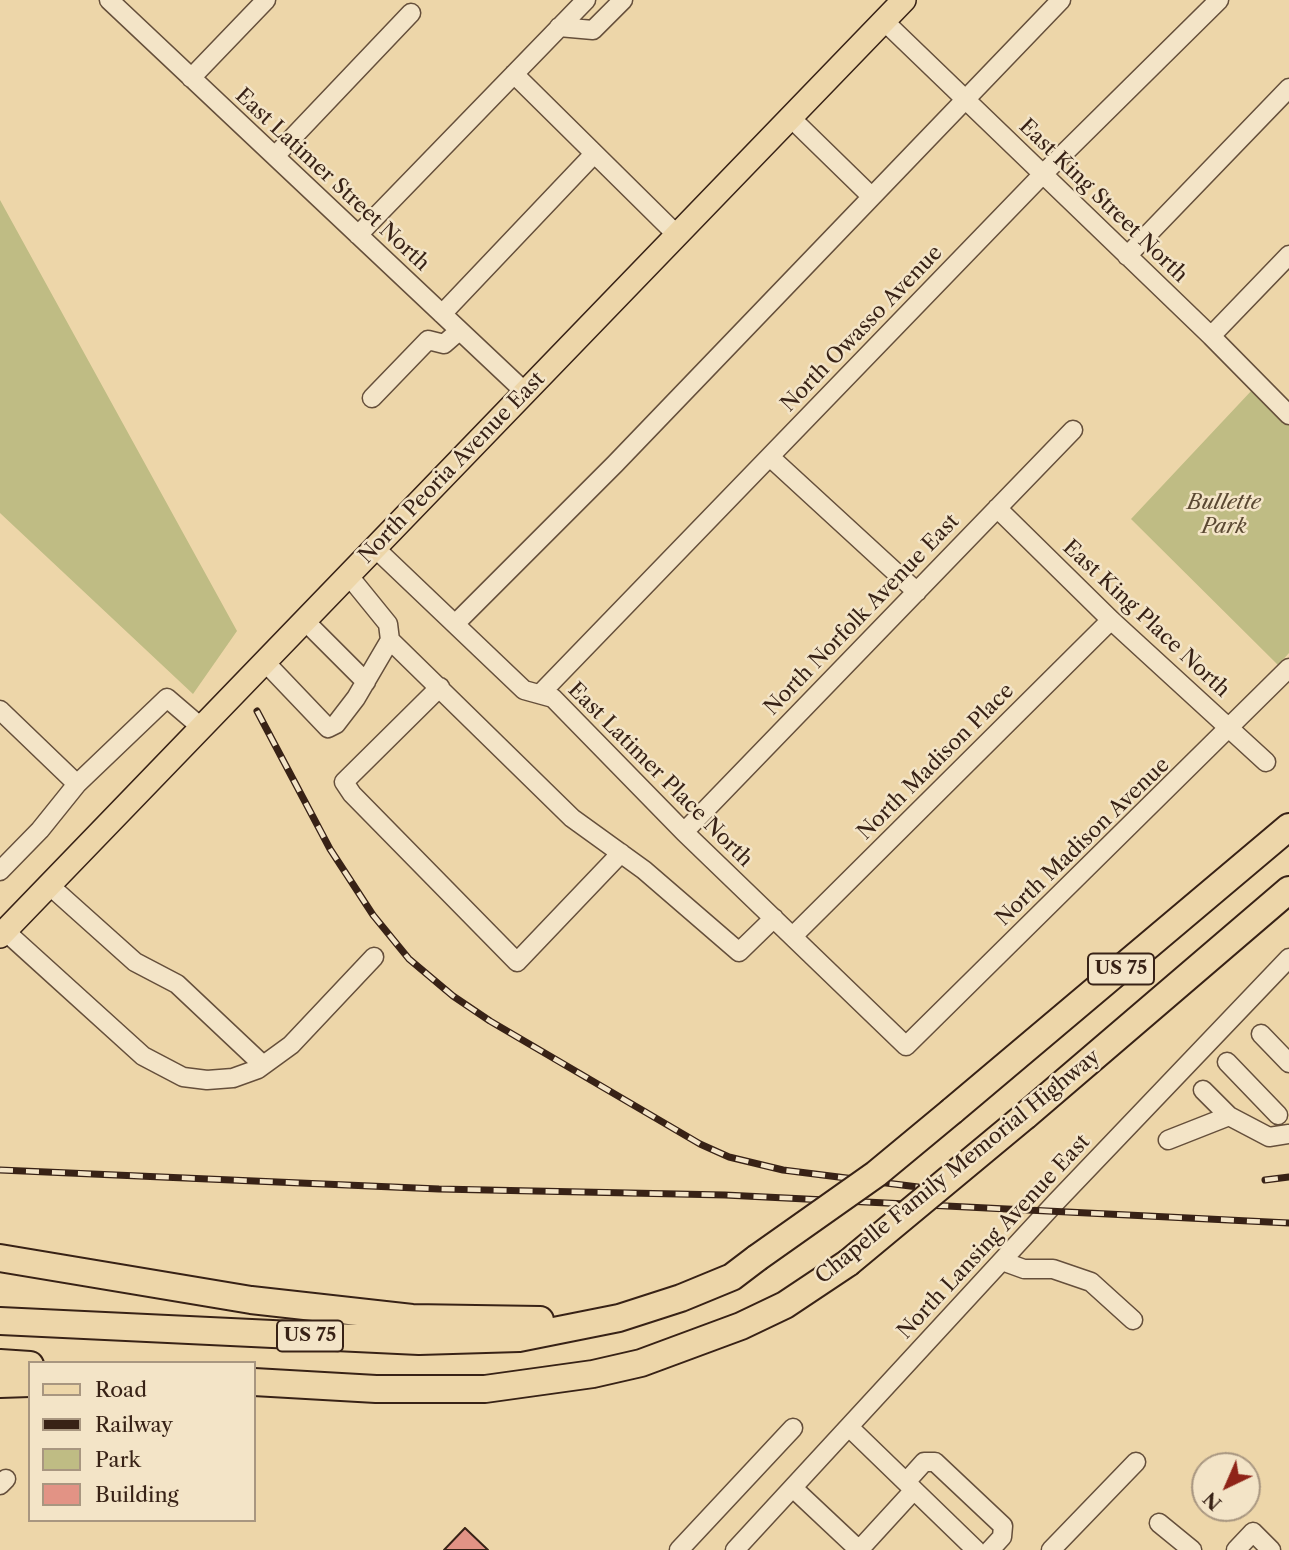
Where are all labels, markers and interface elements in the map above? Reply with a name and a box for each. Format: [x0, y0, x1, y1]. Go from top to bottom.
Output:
street label: East Latimer Street North [230, 83, 434, 277]
street label: East King Street North [1014, 114, 1192, 288]
street label: North Owasso Avenue [776, 241, 948, 417]
street label: North Peoria Avenue East [354, 367, 550, 569]
park label: Bullette Park [1187, 490, 1261, 540]
street label: North Norfolk Avenue East [759, 509, 965, 721]
street label: East King Place North [1057, 535, 1235, 703]
street label: East Latimer Place North [562, 677, 758, 873]
street label: North Madison Place [853, 679, 1019, 845]
street label: North Madison Avenue [991, 753, 1175, 931]
road number: US 75 [1088, 953, 1154, 984]
street label: Chapelle Family Memorial Highway [811, 1044, 1105, 1290]
street label: North Lansing Avenue East [893, 1130, 1095, 1344]
road number: US 75 [277, 1320, 343, 1352]
legend [28, 1361, 256, 1522]
text: Road [95, 1377, 147, 1402]
text: Railway [95, 1412, 173, 1437]
text: Park [95, 1447, 141, 1472]
north arrow [1191, 1452, 1261, 1522]
text: Building [95, 1482, 179, 1507]
text: N [1199, 1487, 1226, 1515]

